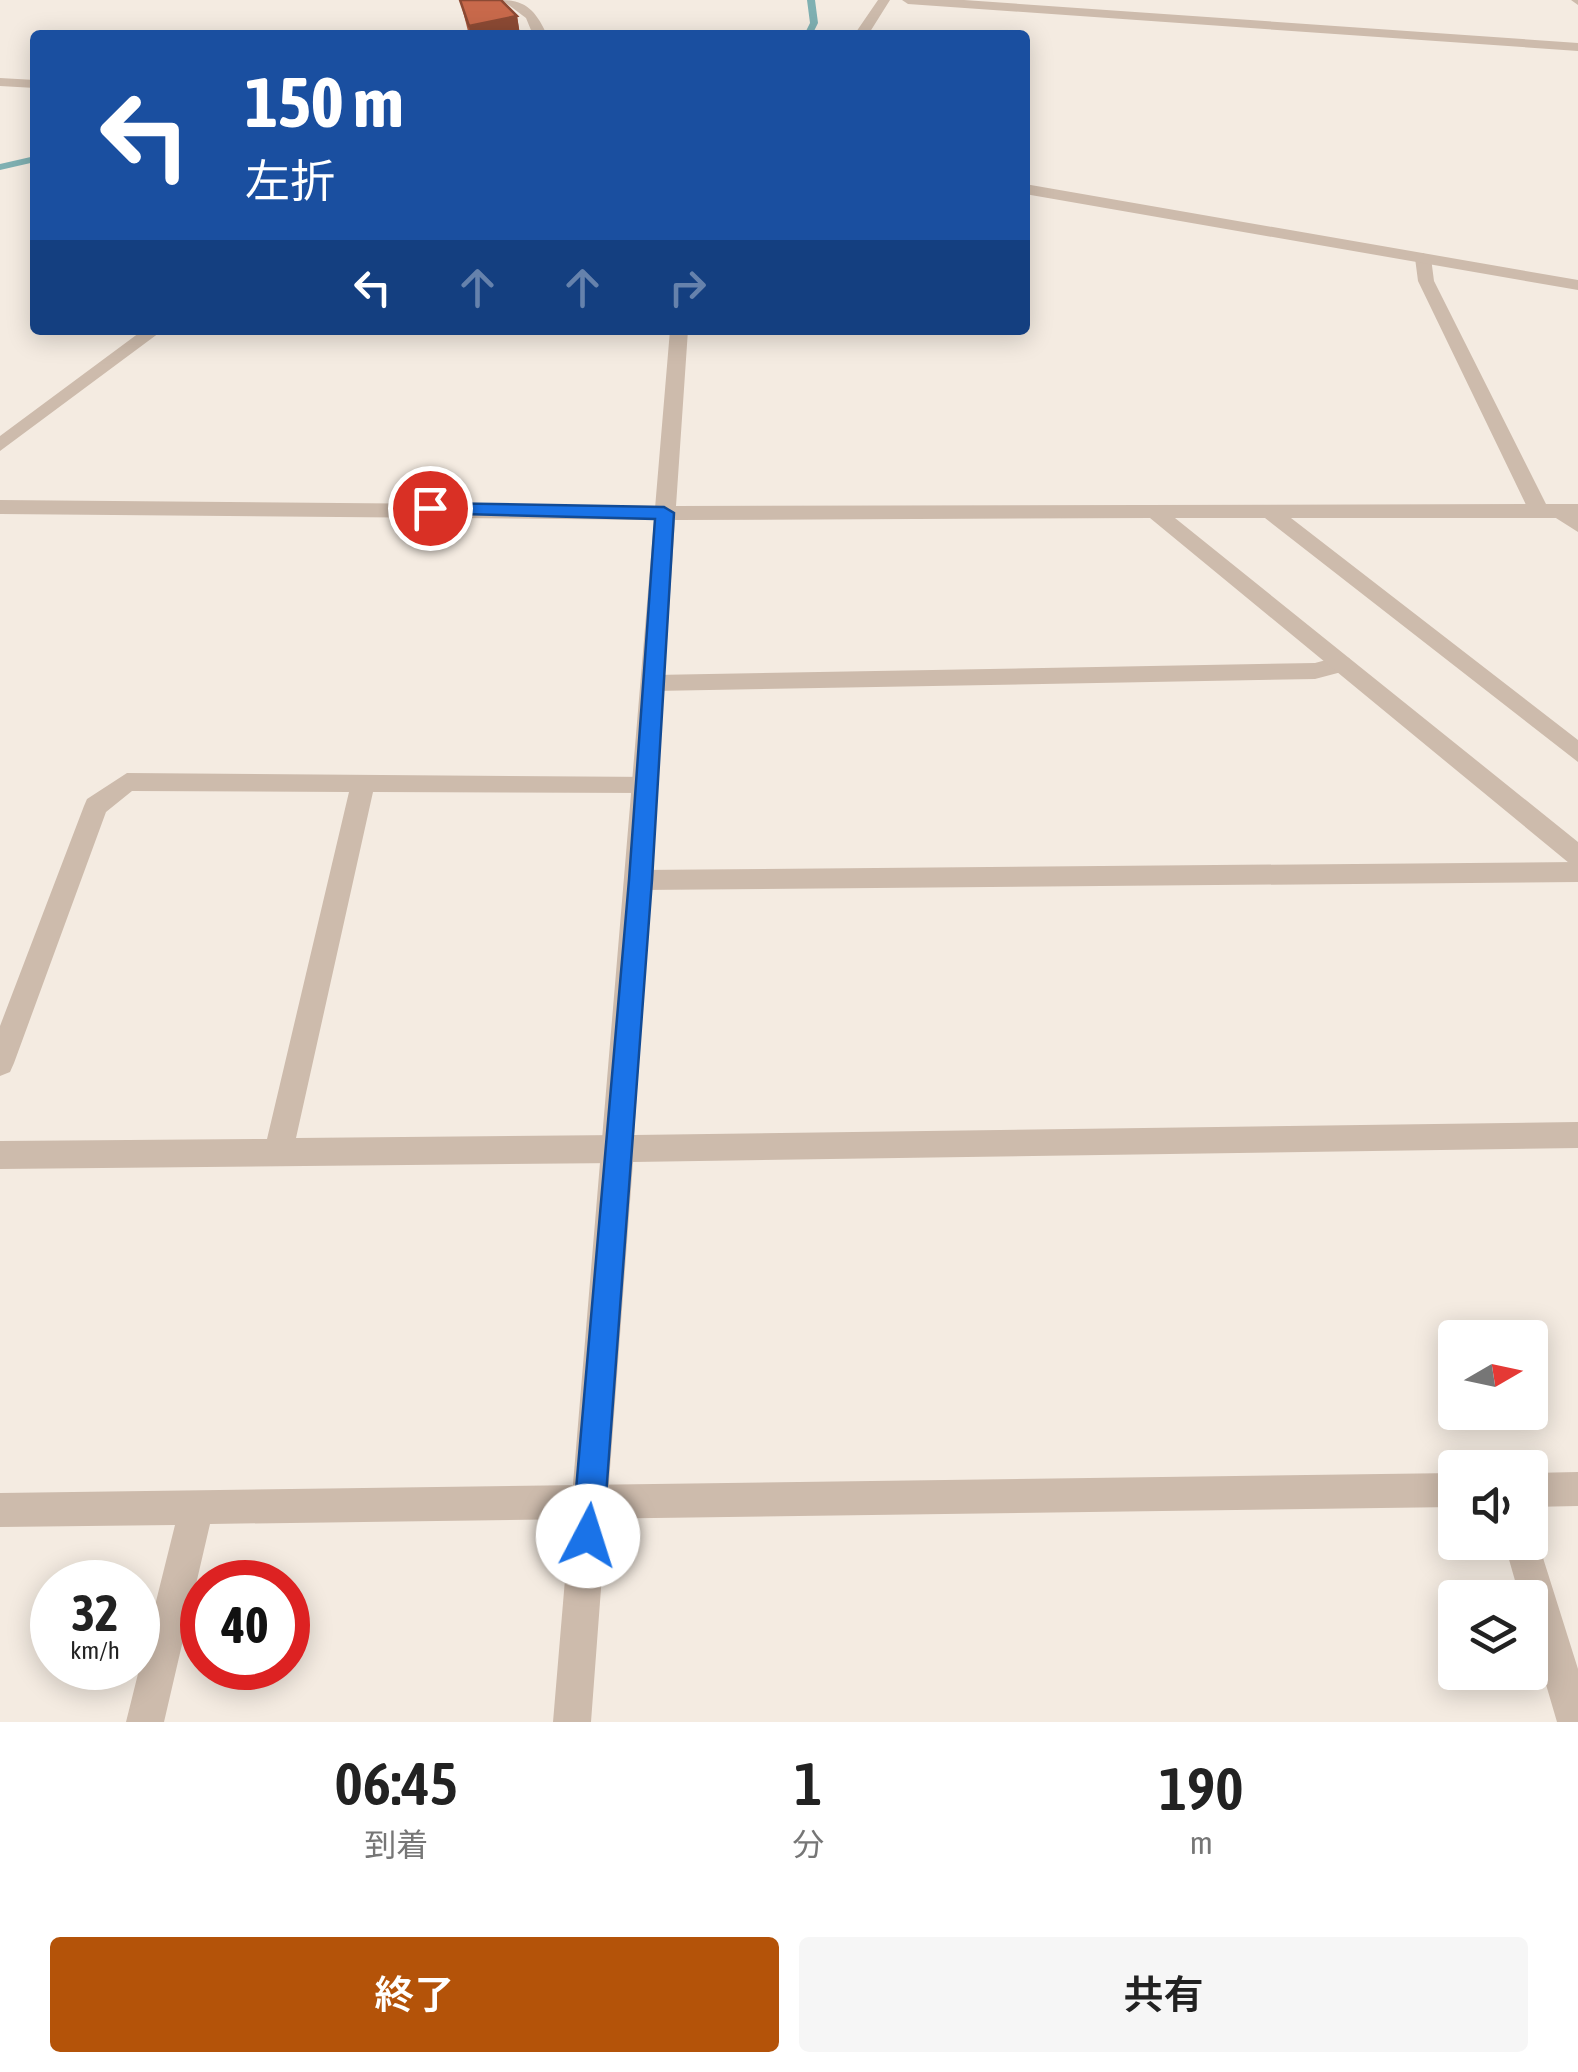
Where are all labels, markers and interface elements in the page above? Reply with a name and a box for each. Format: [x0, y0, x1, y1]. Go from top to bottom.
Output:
text: 150 m [245, 62, 404, 142]
icon: left [80, 70, 210, 200]
text: 左折 [245, 155, 335, 207]
icon: left [345, 260, 400, 315]
icon: ahead [450, 260, 505, 315]
icon: ahead [555, 260, 610, 315]
icon: right [660, 260, 715, 315]
pin [388, 466, 473, 551]
icon: arrive [403, 481, 458, 536]
north arrow [1438, 1320, 1548, 1430]
map controls [1438, 1320, 1548, 1690]
button: sound [1438, 1450, 1548, 1560]
position arrow [536, 1484, 640, 1588]
speed limit sign: 40 [180, 1560, 310, 1690]
button: layers [1438, 1580, 1548, 1690]
text: 32 [71, 1584, 118, 1642]
text: km/h [70, 1636, 120, 1664]
text: 06:45 [334, 1749, 458, 1818]
text: 1 [794, 1749, 823, 1818]
text: 190 [1159, 1754, 1244, 1823]
text: m [1190, 1824, 1213, 1861]
text: 到着 [364, 1826, 428, 1863]
text: 分 [792, 1826, 824, 1863]
button: 終了 [50, 1937, 779, 2052]
button: 共有 [799, 1937, 1528, 2052]

